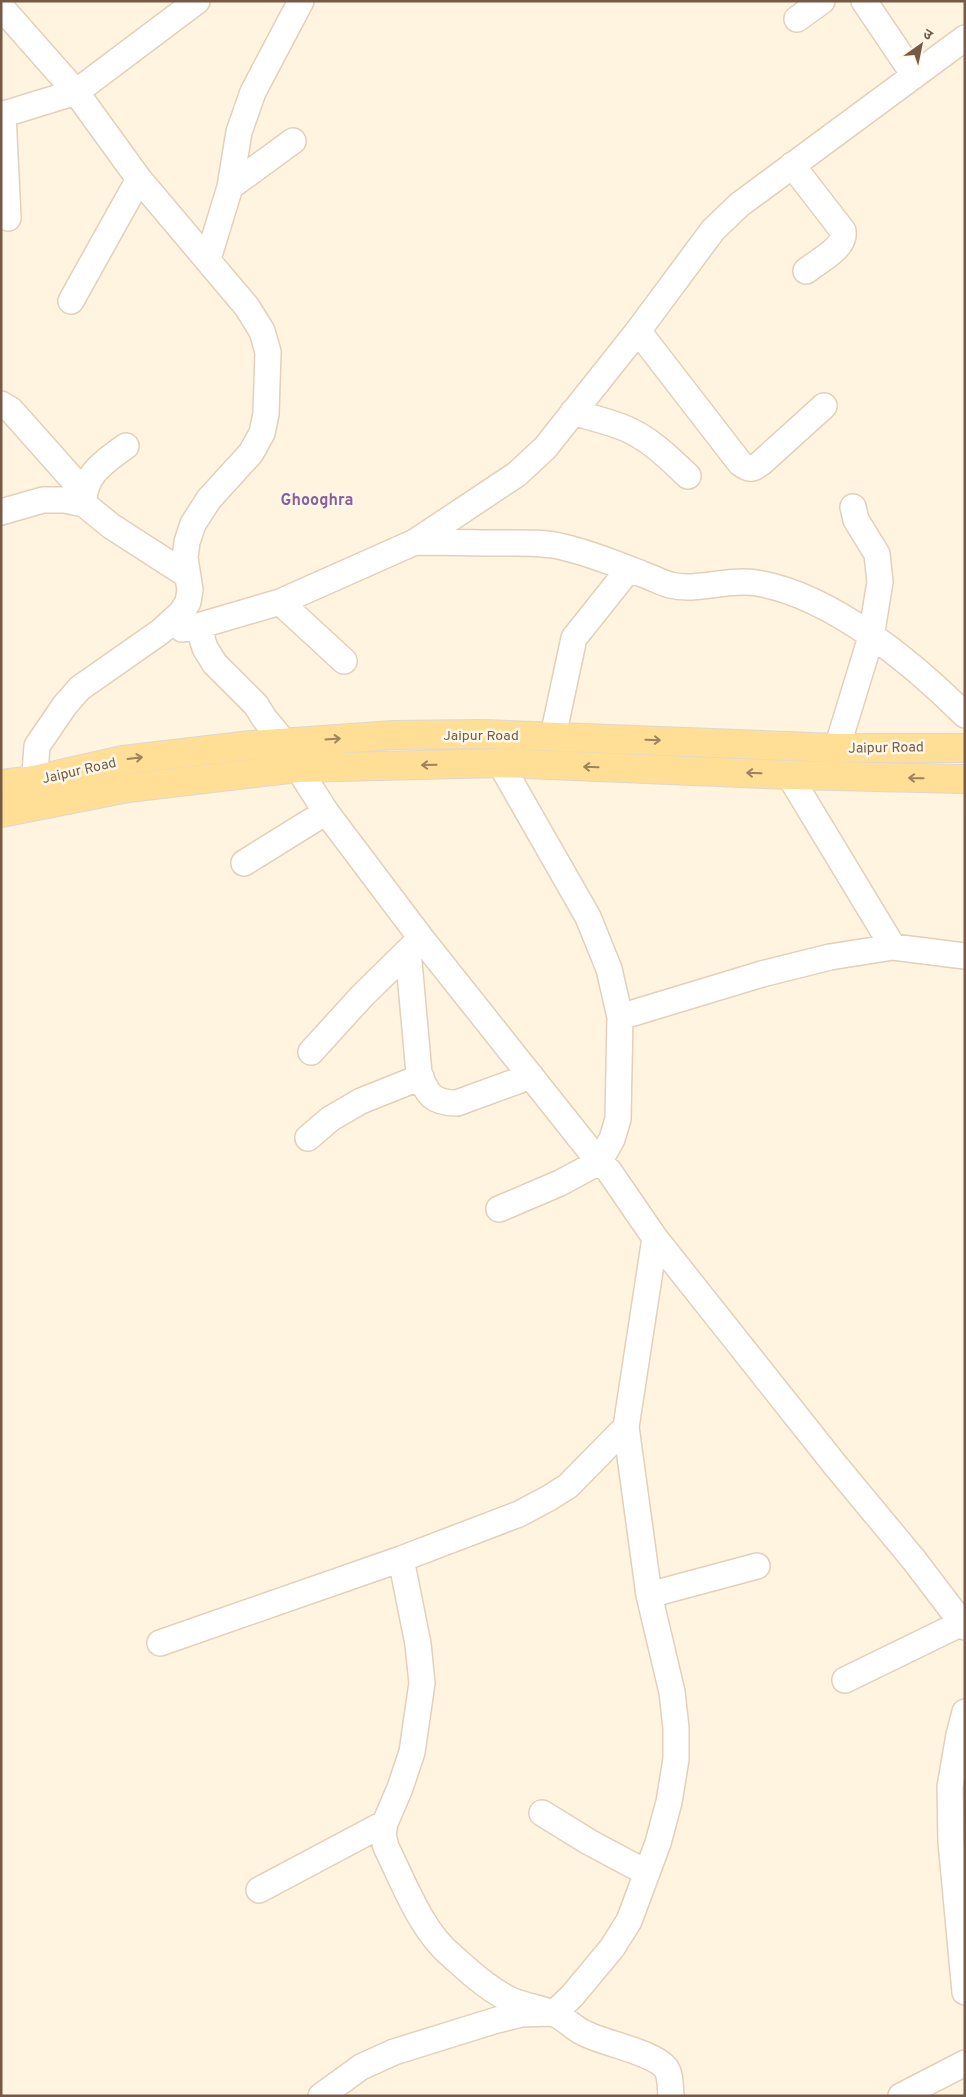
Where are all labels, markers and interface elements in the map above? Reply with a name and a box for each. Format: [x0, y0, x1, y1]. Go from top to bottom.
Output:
north arrow [896, 20, 946, 70]
text: उ [919, 26, 936, 45]
district label: Ghooghra [281, 491, 353, 511]
street label: Jaipur Road [443, 728, 519, 745]
one-way arrow [325, 735, 341, 744]
one-way arrow [644, 735, 660, 745]
street label: Jaipur Road [848, 739, 924, 758]
one-way arrow [127, 753, 143, 763]
street label: Jaipur Road [41, 755, 118, 788]
one-way arrow [421, 760, 438, 770]
one-way arrow [583, 762, 600, 772]
one-way arrow [746, 769, 762, 778]
one-way arrow [908, 773, 924, 782]

